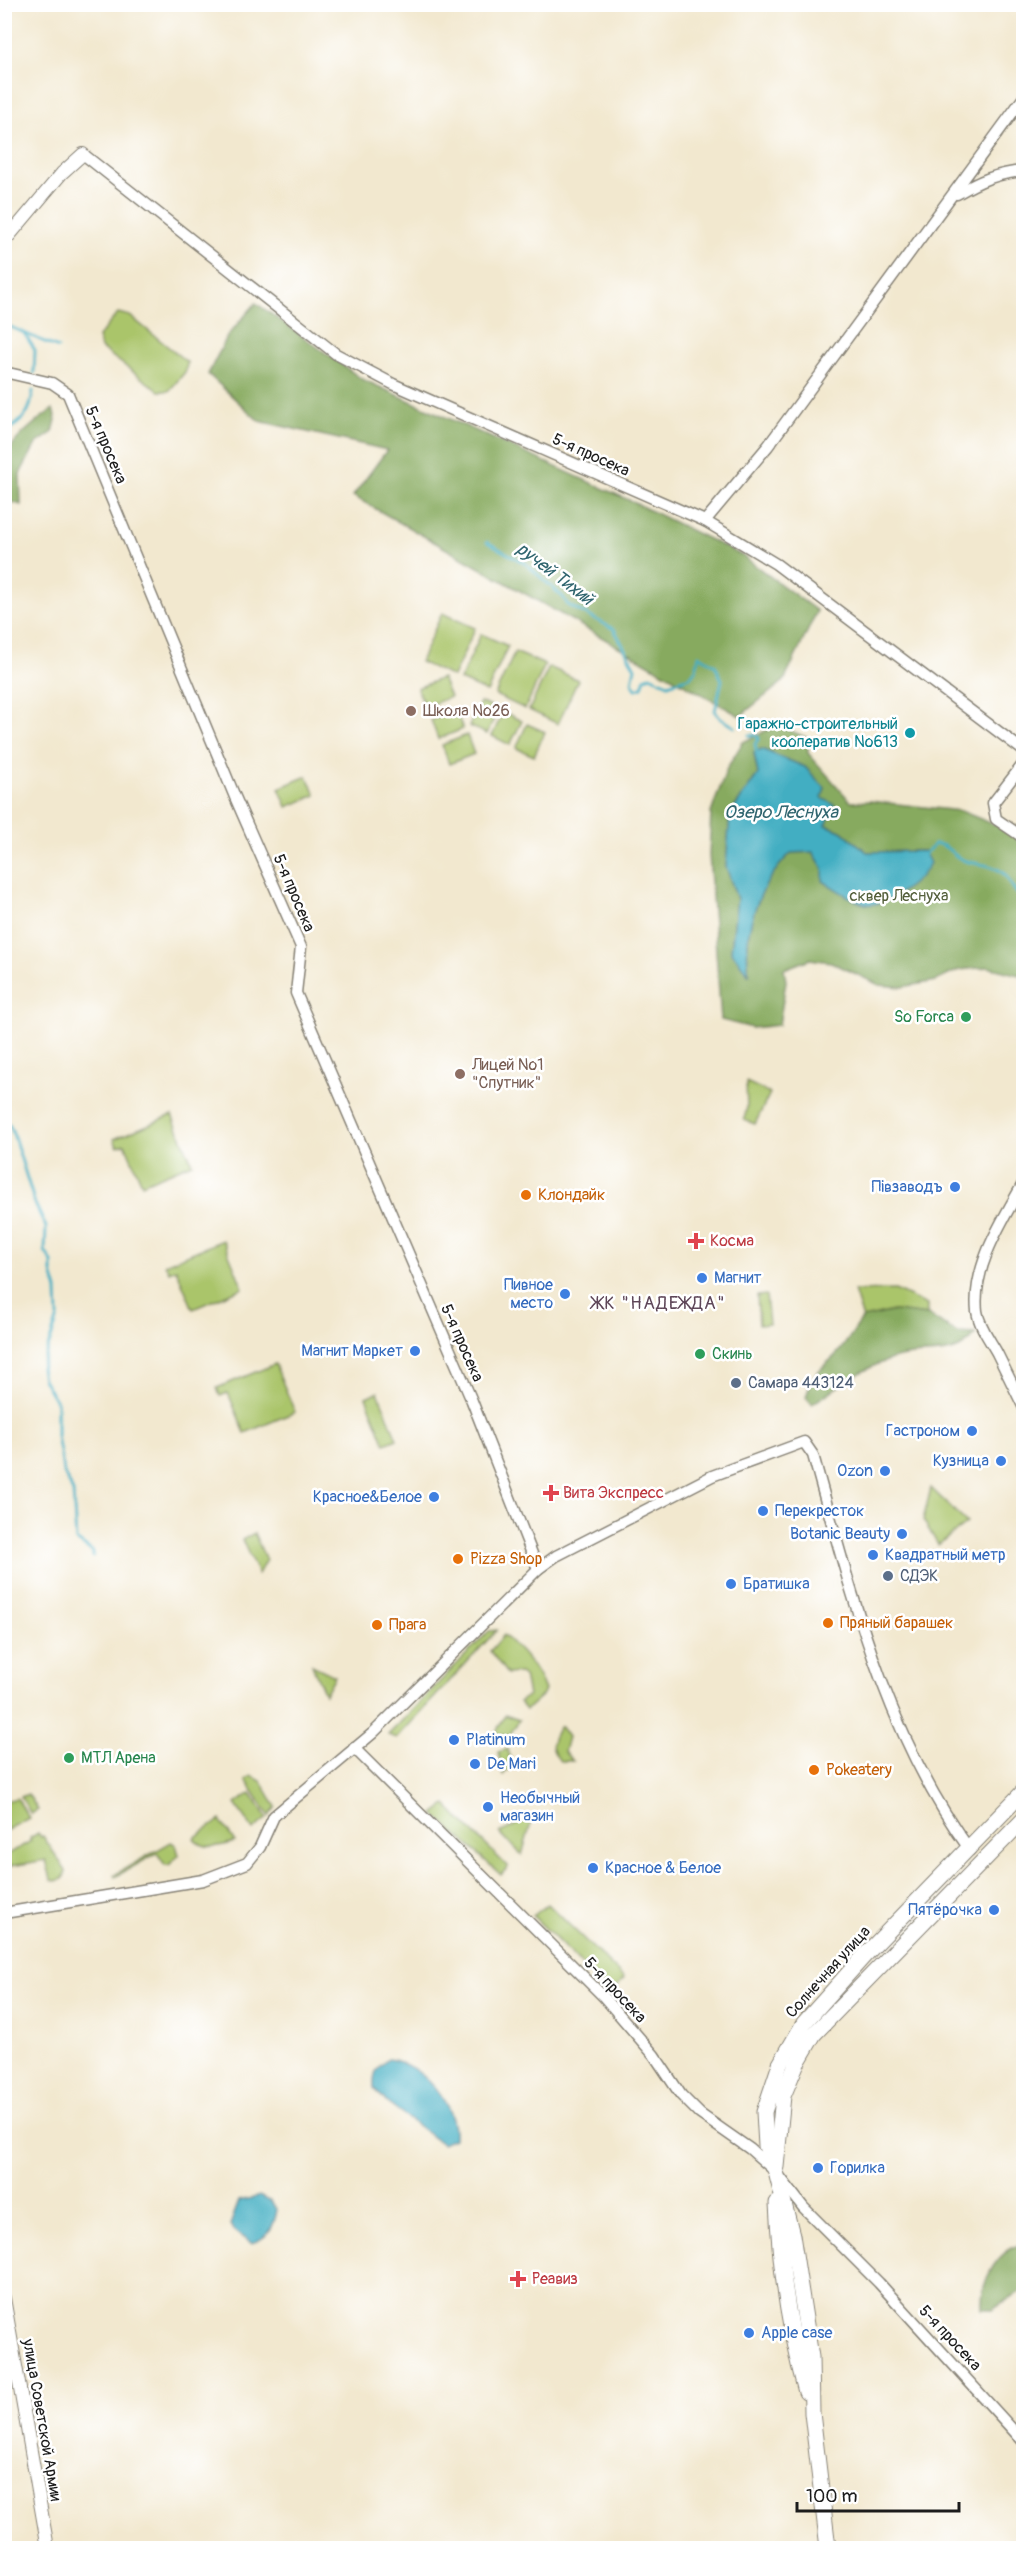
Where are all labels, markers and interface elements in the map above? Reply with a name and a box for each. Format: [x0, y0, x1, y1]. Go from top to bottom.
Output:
street label: 5-я просека [81, 403, 131, 487]
street label: 5-я просека [549, 429, 633, 481]
water label: ручей Тихий [512, 538, 599, 611]
place label: Школа №26 [423, 701, 510, 721]
marker: Школа №26 [404, 704, 418, 718]
place label: Гаражно-строительный кооператив №613 [738, 714, 898, 752]
marker: Гаражно-строительный кооператив №613 [903, 726, 917, 740]
water label: Озеро Леснуха [724, 801, 840, 824]
street label: 5-я просека [269, 851, 319, 935]
park label: сквер Леснуха [849, 886, 949, 906]
place label: So Forca [894, 1007, 954, 1027]
marker: So Forca [959, 1010, 973, 1024]
place label: Лицей №1 "Спутник" [471, 1055, 543, 1093]
marker: Лицей №1 "Спутник" [453, 1067, 467, 1081]
place label: Пiвзаводъ [872, 1177, 943, 1197]
marker: Пiвзаводъ [948, 1180, 962, 1194]
place label: Клондайк [538, 1185, 605, 1205]
marker: Клондайк [519, 1188, 533, 1202]
place label: Косма [710, 1231, 754, 1251]
marker: Косма [687, 1232, 705, 1250]
place label: Магнит [714, 1268, 762, 1288]
marker: Магнит [695, 1271, 709, 1285]
place label: Пивное место [504, 1275, 553, 1313]
marker: Пивное место [558, 1287, 572, 1301]
district label: ЖК "НАДЕЖДА" [589, 1292, 726, 1315]
street label: 5-я просека [436, 1301, 488, 1385]
place label: Магнит Маркет [301, 1341, 403, 1361]
marker: Магнит Маркет [408, 1344, 422, 1358]
place label: Скинь [712, 1344, 753, 1364]
marker: Скинь [693, 1347, 707, 1361]
place label: Самара 443124 [748, 1373, 854, 1393]
marker: Самара 443124 [729, 1376, 743, 1390]
place label: Гастроном [886, 1421, 960, 1441]
marker: Гастроном [965, 1424, 979, 1438]
place label: Кузница [933, 1451, 989, 1471]
marker: Кузница [994, 1454, 1008, 1468]
place label: Ozon [837, 1461, 873, 1481]
marker: Ozon [878, 1464, 892, 1478]
place label: Вита Экспресс [563, 1483, 664, 1503]
marker: Вита Экспресс [544, 1486, 558, 1500]
place label: Красное&Белое [313, 1487, 422, 1507]
marker: Красное&Белое [427, 1490, 441, 1504]
place label: Перекресток [775, 1501, 864, 1521]
marker: Перекресток [756, 1504, 770, 1518]
place label: Botanic Beauty [790, 1524, 890, 1544]
marker: Botanic Beauty [895, 1527, 909, 1541]
place label: Квадратный метр [885, 1545, 1006, 1565]
marker: Квадратный метр [866, 1548, 880, 1562]
place label: Pizza Shop [470, 1549, 542, 1569]
marker: Pizza Shop [451, 1552, 465, 1566]
place label: СДЭК [900, 1566, 938, 1586]
marker: СДЭК [881, 1569, 895, 1583]
place label: Братишка [743, 1574, 810, 1594]
marker: Братишка [724, 1577, 738, 1591]
place label: Пряный барашек [840, 1613, 953, 1633]
place label: Прага [389, 1615, 427, 1635]
marker: Пряный барашек [821, 1616, 835, 1630]
marker: Прага [370, 1618, 384, 1632]
place label: Platinum [466, 1730, 526, 1750]
marker: Platinum [447, 1733, 461, 1747]
place label: МТЛ Арена [81, 1748, 156, 1768]
marker: МТЛ Арена [62, 1751, 76, 1765]
place label: De Mari [487, 1754, 536, 1774]
marker: De Mari [468, 1757, 482, 1771]
place label: Pokeatery [826, 1760, 892, 1780]
marker: Pokeatery [807, 1763, 821, 1777]
place label: Необычный магазин [500, 1788, 580, 1826]
marker: Необычный магазин [481, 1800, 495, 1814]
place label: Красное & Белое [605, 1858, 721, 1878]
marker: Красное & Белое [586, 1861, 600, 1875]
place label: Пятёрочка [908, 1900, 982, 1920]
marker: Пятёрочка [987, 1903, 1001, 1917]
street label: Солнечная улица [781, 1922, 875, 2022]
street label: 5-я просека [580, 1953, 650, 2027]
place label: Горилка [830, 2158, 885, 2178]
marker: Горилка [811, 2161, 825, 2175]
place label: Реавиз [532, 2269, 578, 2289]
marker: Реавиз [509, 2270, 527, 2288]
street label: 5-я просека [915, 2301, 985, 2375]
place label: Apple case [761, 2323, 832, 2343]
marker: Apple case [742, 2326, 756, 2340]
street label: улица Советской Армии [18, 2336, 66, 2503]
scale bar [797, 2475, 959, 2513]
text: 100 m [806, 2485, 858, 2508]

